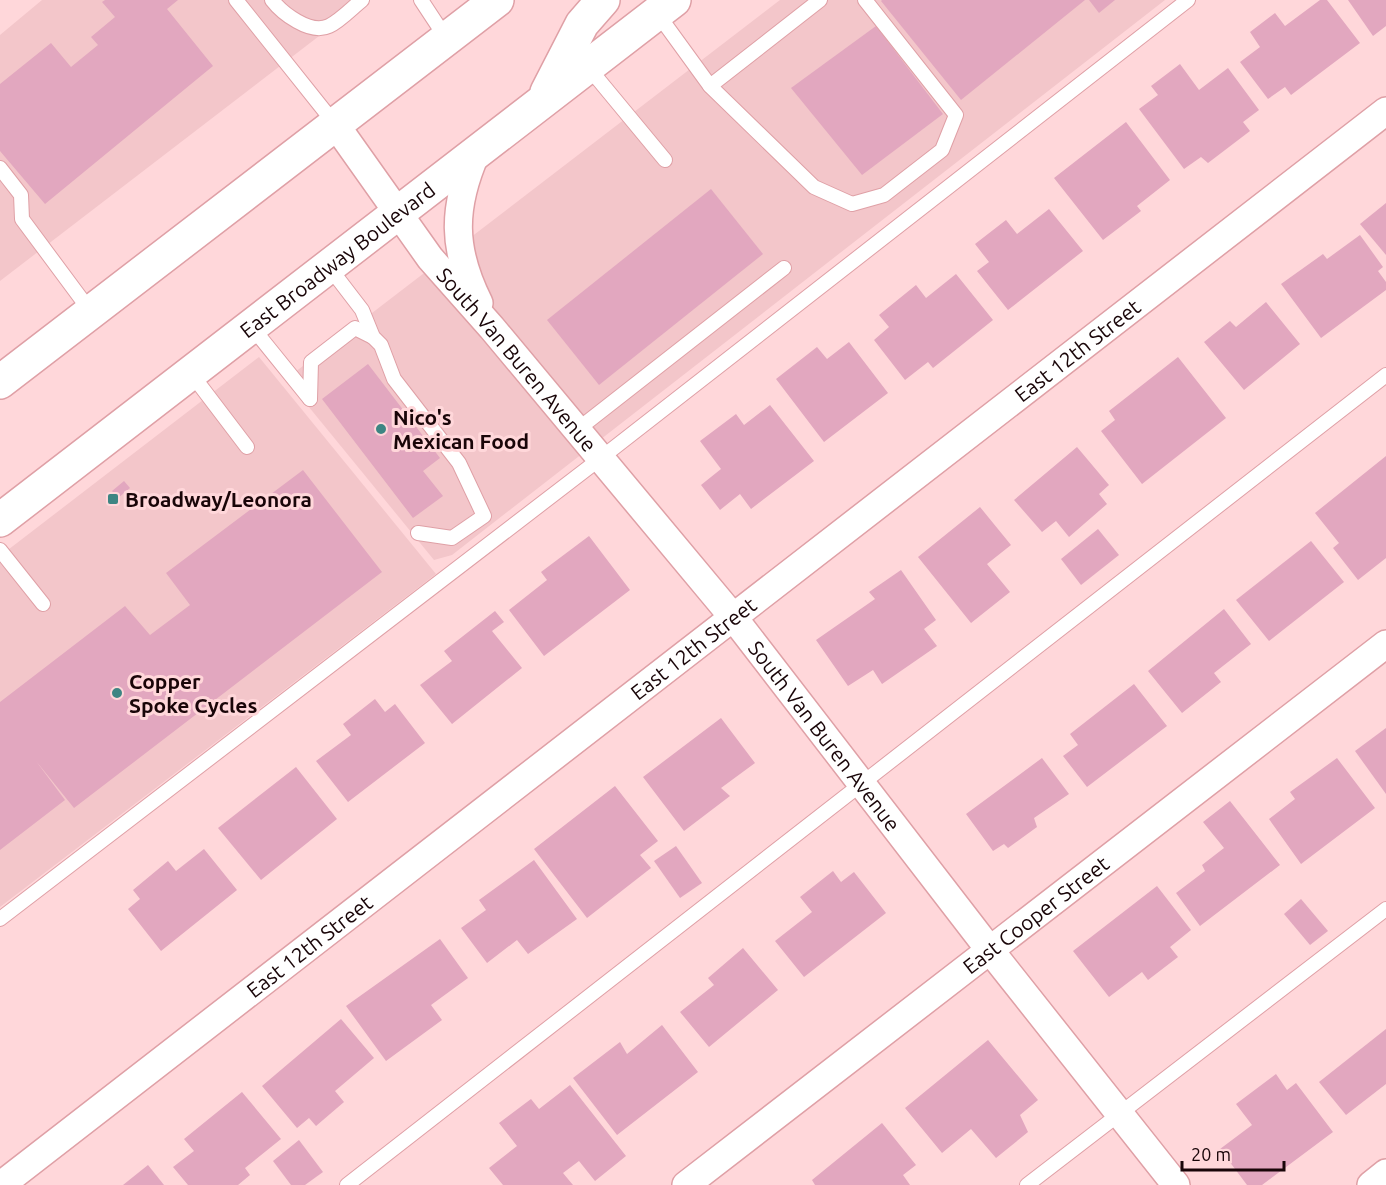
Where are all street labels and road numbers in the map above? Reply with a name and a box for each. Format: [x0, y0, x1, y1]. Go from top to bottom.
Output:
street label: East Broadway Boulevard [235, 177, 439, 342]
street label: South Van Buren Avenue [432, 263, 602, 456]
street label: East 12th Street [1010, 294, 1145, 407]
street label: East 12th Street [626, 592, 761, 704]
street label: South Van Buren Avenue [744, 636, 905, 836]
street label: East Cooper Street [958, 851, 1113, 979]
street label: East 12th Street [242, 890, 377, 1002]

